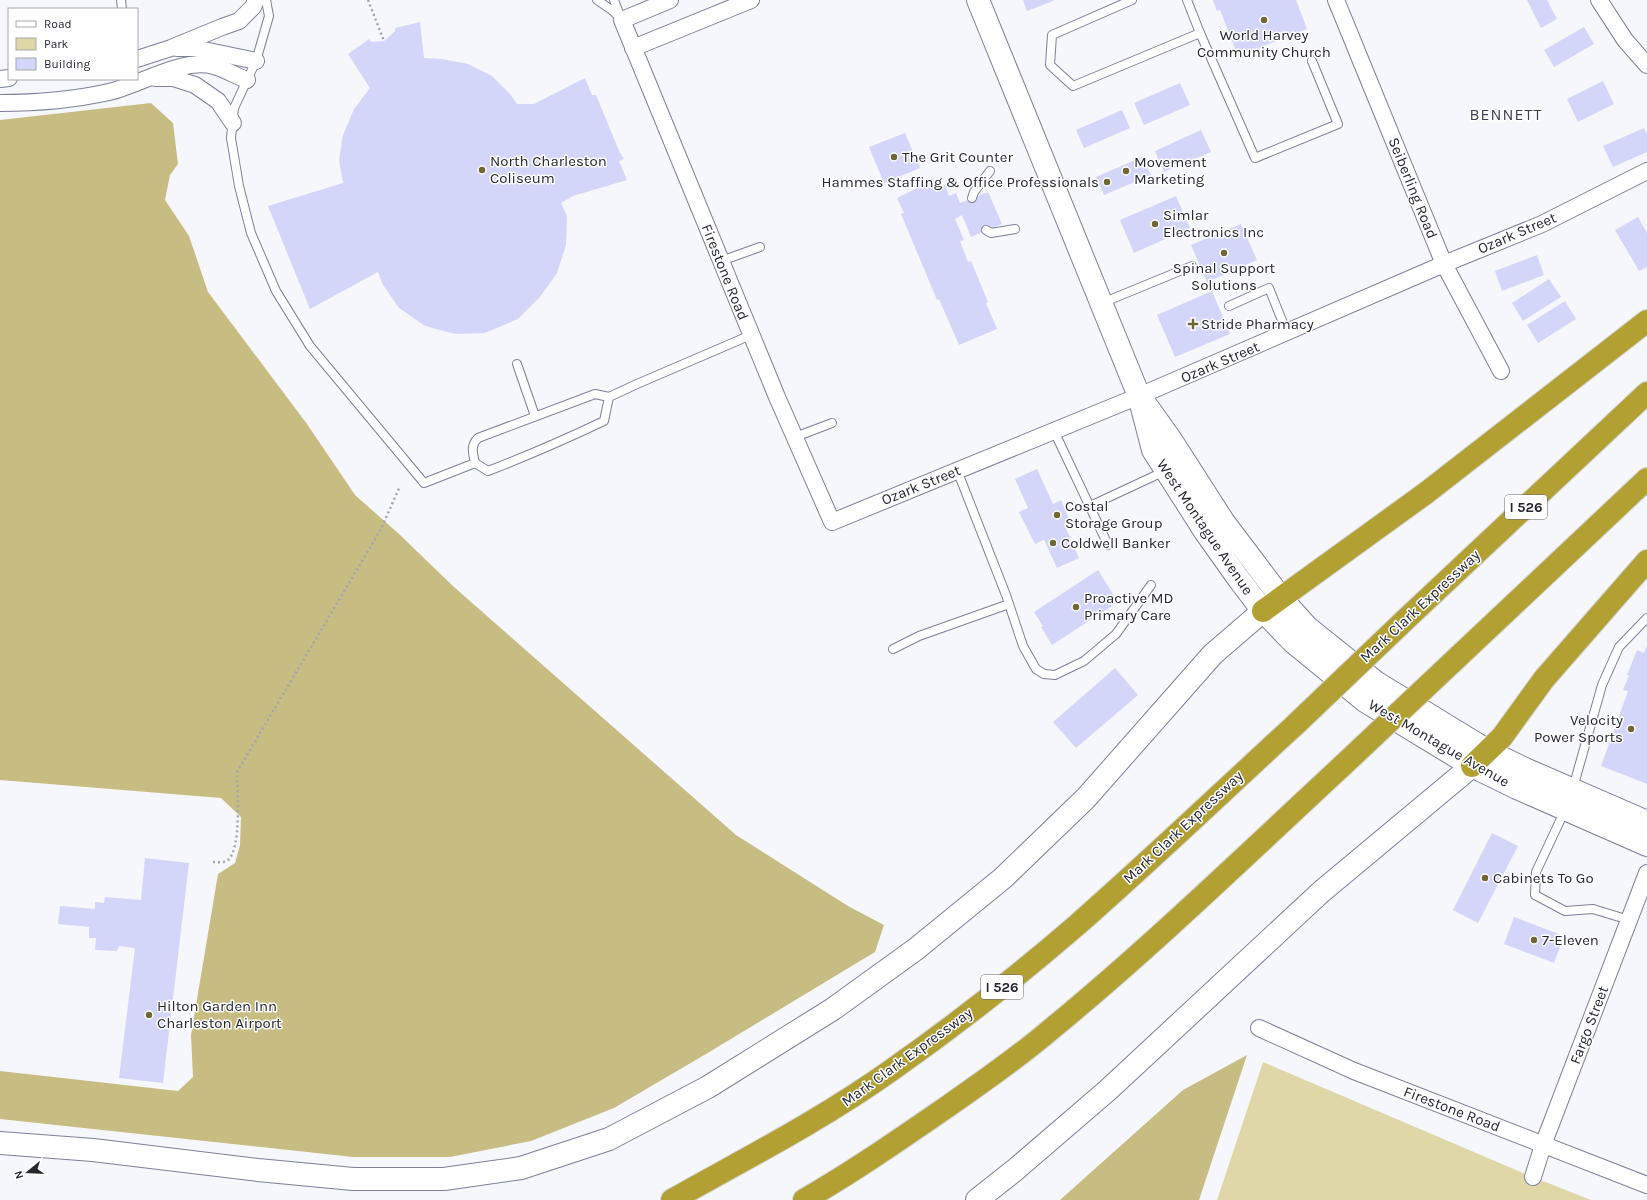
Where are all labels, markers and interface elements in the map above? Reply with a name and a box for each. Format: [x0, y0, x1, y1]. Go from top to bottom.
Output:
legend [8, 8, 138, 80]
marker: World Harvey Community Church [1259, 15, 1269, 25]
text: Road [44, 17, 72, 31]
place label: World Harvey Community Church [1197, 26, 1331, 61]
text: Park [44, 37, 69, 51]
text: Building [44, 57, 91, 71]
district label: BENNETT [1470, 105, 1542, 124]
street label: Seiberling Road [1385, 135, 1441, 241]
place label: The Grit Counter [902, 148, 1013, 166]
place label: North Charleston Coliseum [490, 152, 607, 187]
marker: The Grit Counter [889, 152, 899, 162]
place label: Movement Marketing [1134, 153, 1207, 188]
marker: North Charleston Coliseum [477, 165, 487, 175]
marker: Movement Marketing [1121, 166, 1131, 176]
place label: Hammes Staffing & Office Professionals [821, 173, 1099, 191]
marker: Hammes Staffing & Office Professionals [1102, 177, 1112, 187]
place label: Simlar Electronics Inc [1163, 206, 1264, 241]
street label: Ozark Street [1475, 208, 1559, 258]
marker: Simlar Electronics Inc [1150, 219, 1160, 229]
street label: Firestone Road [698, 221, 752, 323]
marker: Spinal Support Solutions [1219, 248, 1229, 258]
place label: Spinal Support Solutions [1173, 259, 1276, 294]
place label: Stride Pharmacy [1201, 315, 1314, 333]
marker: Stride Pharmacy [1188, 319, 1198, 329]
street label: Ozark Street [1178, 337, 1262, 387]
street label: West Montague Avenue [1153, 456, 1257, 598]
street label: Ozark Street [879, 461, 963, 509]
road number: I 526 [1505, 495, 1547, 519]
place label: Costal Storage Group [1065, 497, 1162, 532]
marker: Costal Storage Group [1052, 510, 1062, 520]
place label: Coldwell Banker [1061, 534, 1171, 552]
marker: Coldwell Banker [1048, 538, 1058, 548]
street label: Mark Clark Expressway [1356, 546, 1484, 666]
place label: Proactive MD Primary Care [1084, 589, 1173, 624]
marker: Proactive MD Primary Care [1071, 602, 1081, 612]
street label: West Montague Avenue [1365, 695, 1513, 791]
place label: Velocity Power Sports [1534, 711, 1623, 746]
marker: Velocity Power Sports [1626, 724, 1636, 734]
street label: Mark Clark Expressway [1119, 767, 1247, 887]
place label: Cabinets To Go [1493, 869, 1594, 887]
marker: Cabinets To Go [1480, 873, 1490, 883]
place label: 7-Eleven [1542, 931, 1599, 949]
marker: 7-Eleven [1529, 935, 1539, 945]
road number: I 526 [981, 975, 1023, 999]
street label: Fargo Street [1566, 983, 1612, 1067]
place label: Hilton Garden Inn Charleston Airport [157, 997, 282, 1032]
street label: Mark Clark Expressway [838, 1003, 976, 1111]
marker: Hilton Garden Inn Charleston Airport [144, 1010, 154, 1020]
street label: Firestone Road [1401, 1082, 1503, 1136]
north arrow [8, 1152, 48, 1192]
text: N [12, 1169, 26, 1181]

